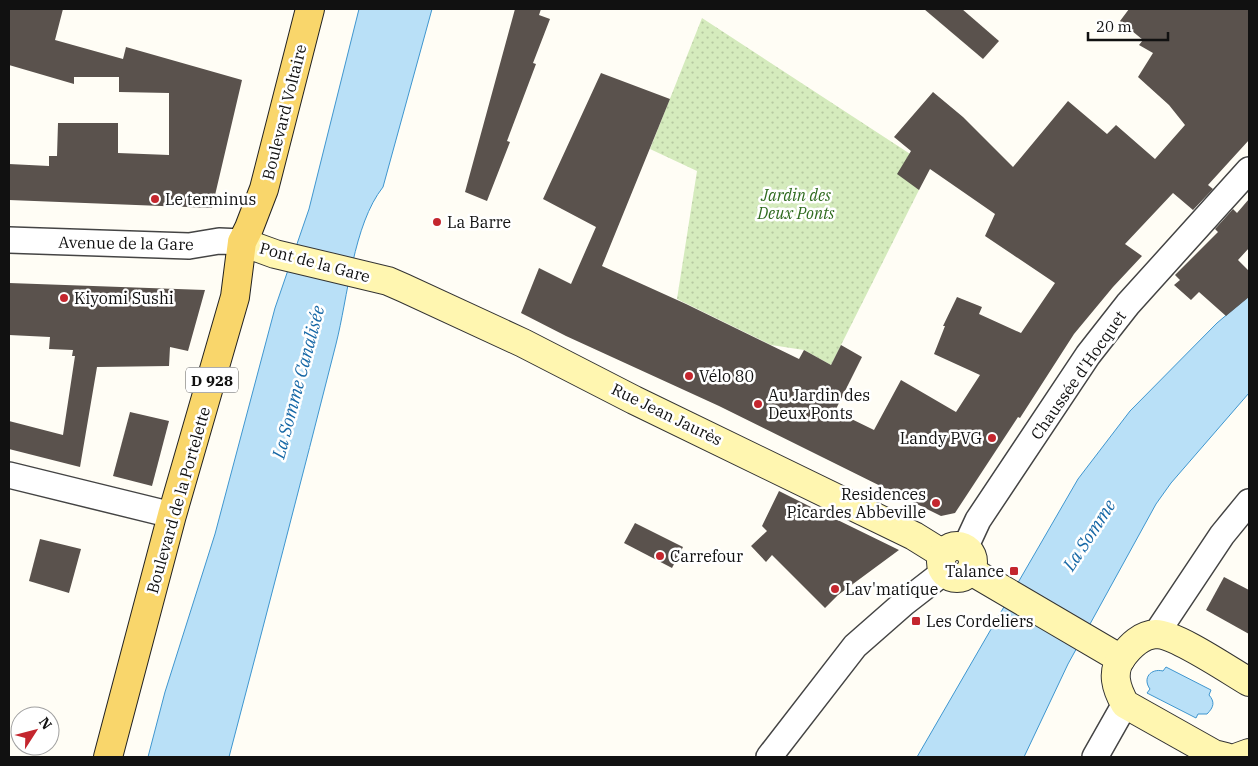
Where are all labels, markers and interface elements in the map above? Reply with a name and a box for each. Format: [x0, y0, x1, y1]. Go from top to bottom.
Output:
scale bar [1088, 10, 1168, 42]
text: 20 m [1096, 17, 1132, 36]
street label: Boulevard Voltaire [257, 42, 311, 182]
park label: Jardin des Deux Ponts [756, 185, 835, 223]
place label: Le terminus [165, 189, 256, 209]
marker: Le terminus [149, 193, 161, 205]
place label: La Barre [447, 212, 511, 232]
marker: La Barre [431, 216, 443, 228]
street label: Avenue de la Gare [58, 232, 194, 254]
street label: Pont de la Gare [258, 238, 372, 286]
place label: Kiyomi Sushi [74, 288, 174, 308]
marker: Kiyomi Sushi [58, 292, 70, 304]
water label: La Somme Canalisée [266, 303, 330, 462]
street label: Chaussée d'Hocquet [1026, 307, 1130, 443]
place label: Vélo 80 [699, 366, 754, 386]
road number: D 928 [186, 368, 238, 392]
marker: Vélo 80 [683, 370, 695, 382]
street label: Rue Jean Jaurès [608, 379, 726, 449]
place label: Au Jardin des Deux Ponts [768, 385, 870, 423]
marker: Au Jardin des Deux Ponts [752, 398, 764, 410]
street label: Boulevard de la Portelette [142, 404, 214, 596]
place label: Landy PVG [900, 428, 982, 448]
marker: Landy PVG [986, 432, 998, 444]
place label: Residences Picardes Abbeville [786, 484, 926, 522]
water label: La Somme [1057, 495, 1121, 576]
marker: Residences Picardes Abbeville [930, 497, 942, 509]
place label: Carrefour [670, 546, 743, 566]
marker: Carrefour [654, 550, 666, 562]
place label: Talance [945, 561, 1004, 581]
marker: Talance [1008, 565, 1020, 577]
place label: Lav'matique [845, 579, 938, 599]
marker: Lav'matique [829, 583, 841, 595]
place label: Les Cordeliers [926, 611, 1034, 631]
marker: Les Cordeliers [910, 615, 922, 627]
north arrow [10, 706, 60, 756]
text: N [35, 714, 56, 733]

